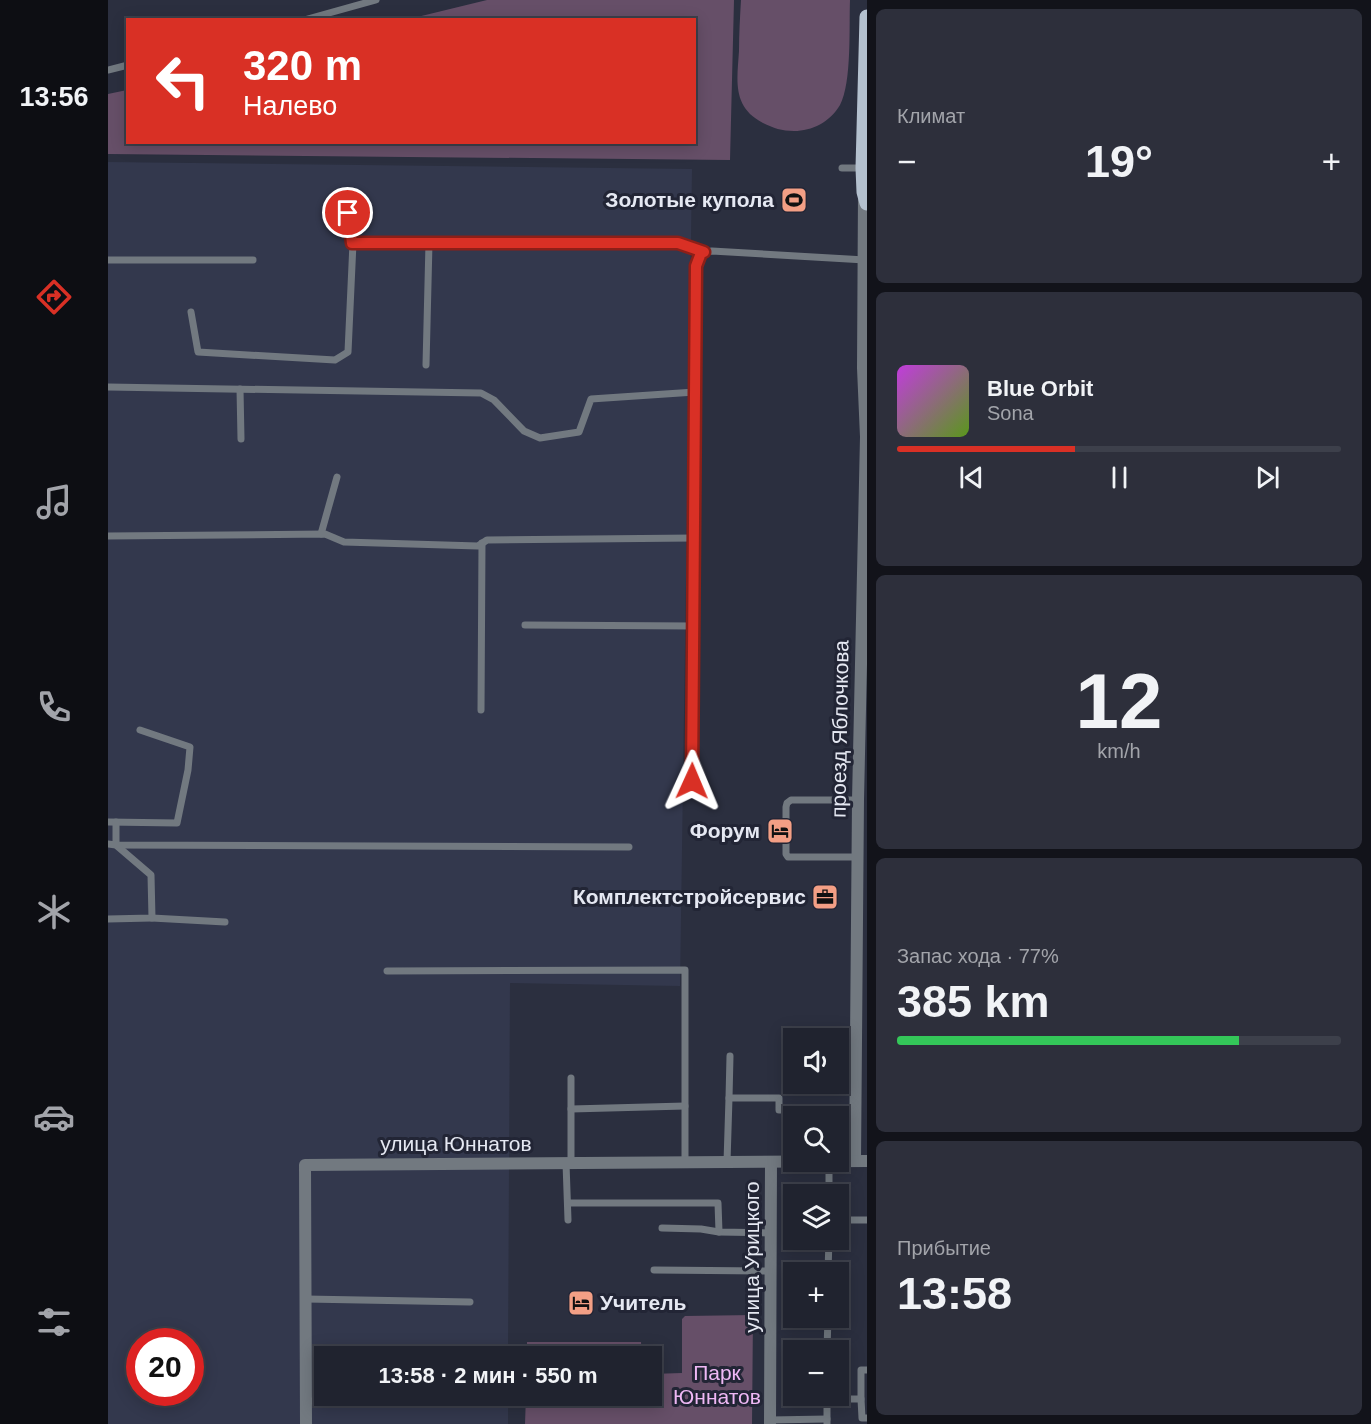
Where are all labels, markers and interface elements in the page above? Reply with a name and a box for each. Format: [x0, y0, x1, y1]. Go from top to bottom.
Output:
icon: left [144, 42, 222, 120]
text: 320 m [243, 42, 362, 89]
text: 13:56 [19, 82, 89, 112]
text: Налево [243, 91, 337, 121]
text: Климат [897, 105, 965, 127]
text: 19° [1085, 136, 1153, 187]
text: − [897, 143, 916, 180]
text: + [1322, 143, 1341, 180]
sports icon: Золотые купола [779, 185, 809, 215]
pin [322, 187, 373, 238]
place label: Золотые купола [605, 188, 774, 211]
icon: arrive [331, 196, 364, 229]
icon: directions [33, 276, 75, 318]
text: Blue Orbit [987, 376, 1093, 401]
text: Sona [987, 402, 1034, 424]
icon: previous [955, 461, 988, 494]
icon: pause [1103, 461, 1136, 494]
icon: next [1251, 461, 1284, 494]
icon: music [33, 481, 75, 523]
street label: проезд Яблочкова [826, 640, 853, 818]
text: 12 [1076, 657, 1162, 745]
icon: phone [33, 686, 75, 728]
text: km/h [1097, 740, 1141, 762]
position arrow [660, 749, 724, 813]
hotel icon: Форум [765, 816, 795, 846]
place label: Форум [690, 819, 760, 842]
office icon: Комплектстройсервис [810, 882, 840, 912]
place label: Комплектстройсервис [573, 885, 806, 908]
icon: climate [33, 891, 75, 933]
text: Запас хода · 77% [897, 945, 1059, 967]
text: 385 km [897, 976, 1050, 1027]
map controls [783, 1028, 849, 1406]
button: sound [783, 1028, 849, 1094]
icon: car [33, 1096, 75, 1138]
button: search [783, 1106, 849, 1172]
street label: улица Юннатов [380, 1132, 532, 1155]
street label: улица Урицкого [740, 1181, 763, 1333]
button: layers [783, 1184, 849, 1250]
text: Прибытие [897, 1237, 991, 1259]
button: + [783, 1262, 849, 1328]
text: 13:58 [897, 1268, 1012, 1319]
hotel icon: Учитель [566, 1288, 596, 1318]
place label: Учитель [600, 1291, 686, 1314]
icon: filters [33, 1301, 75, 1343]
speed limit sign: 20 [126, 1328, 204, 1406]
button: − [783, 1340, 849, 1406]
park label: Парк Юннатов [673, 1361, 761, 1408]
text: 13:58 · 2 мин · 550 m [378, 1363, 598, 1388]

